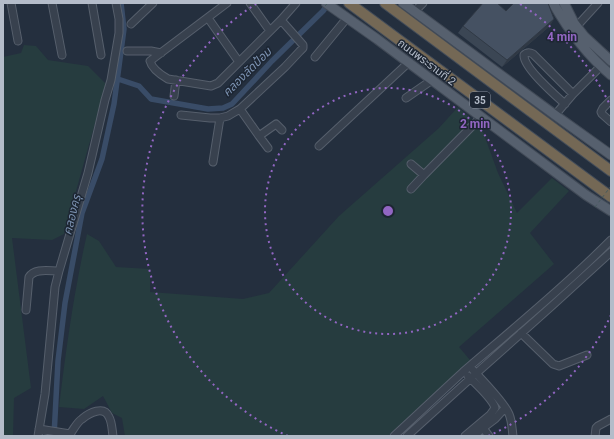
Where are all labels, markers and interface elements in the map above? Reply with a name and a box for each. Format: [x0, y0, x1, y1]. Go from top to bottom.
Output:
text: 4 min [547, 30, 577, 44]
street label: ถนนพระรามที่ 2 [395, 35, 459, 88]
water label: คลองลัดป้อม [220, 44, 275, 99]
road number: 35 [470, 92, 490, 108]
text: 2 min [460, 117, 490, 131]
water label: คลองครุ [60, 192, 85, 237]
centre of rings [381, 204, 395, 218]

